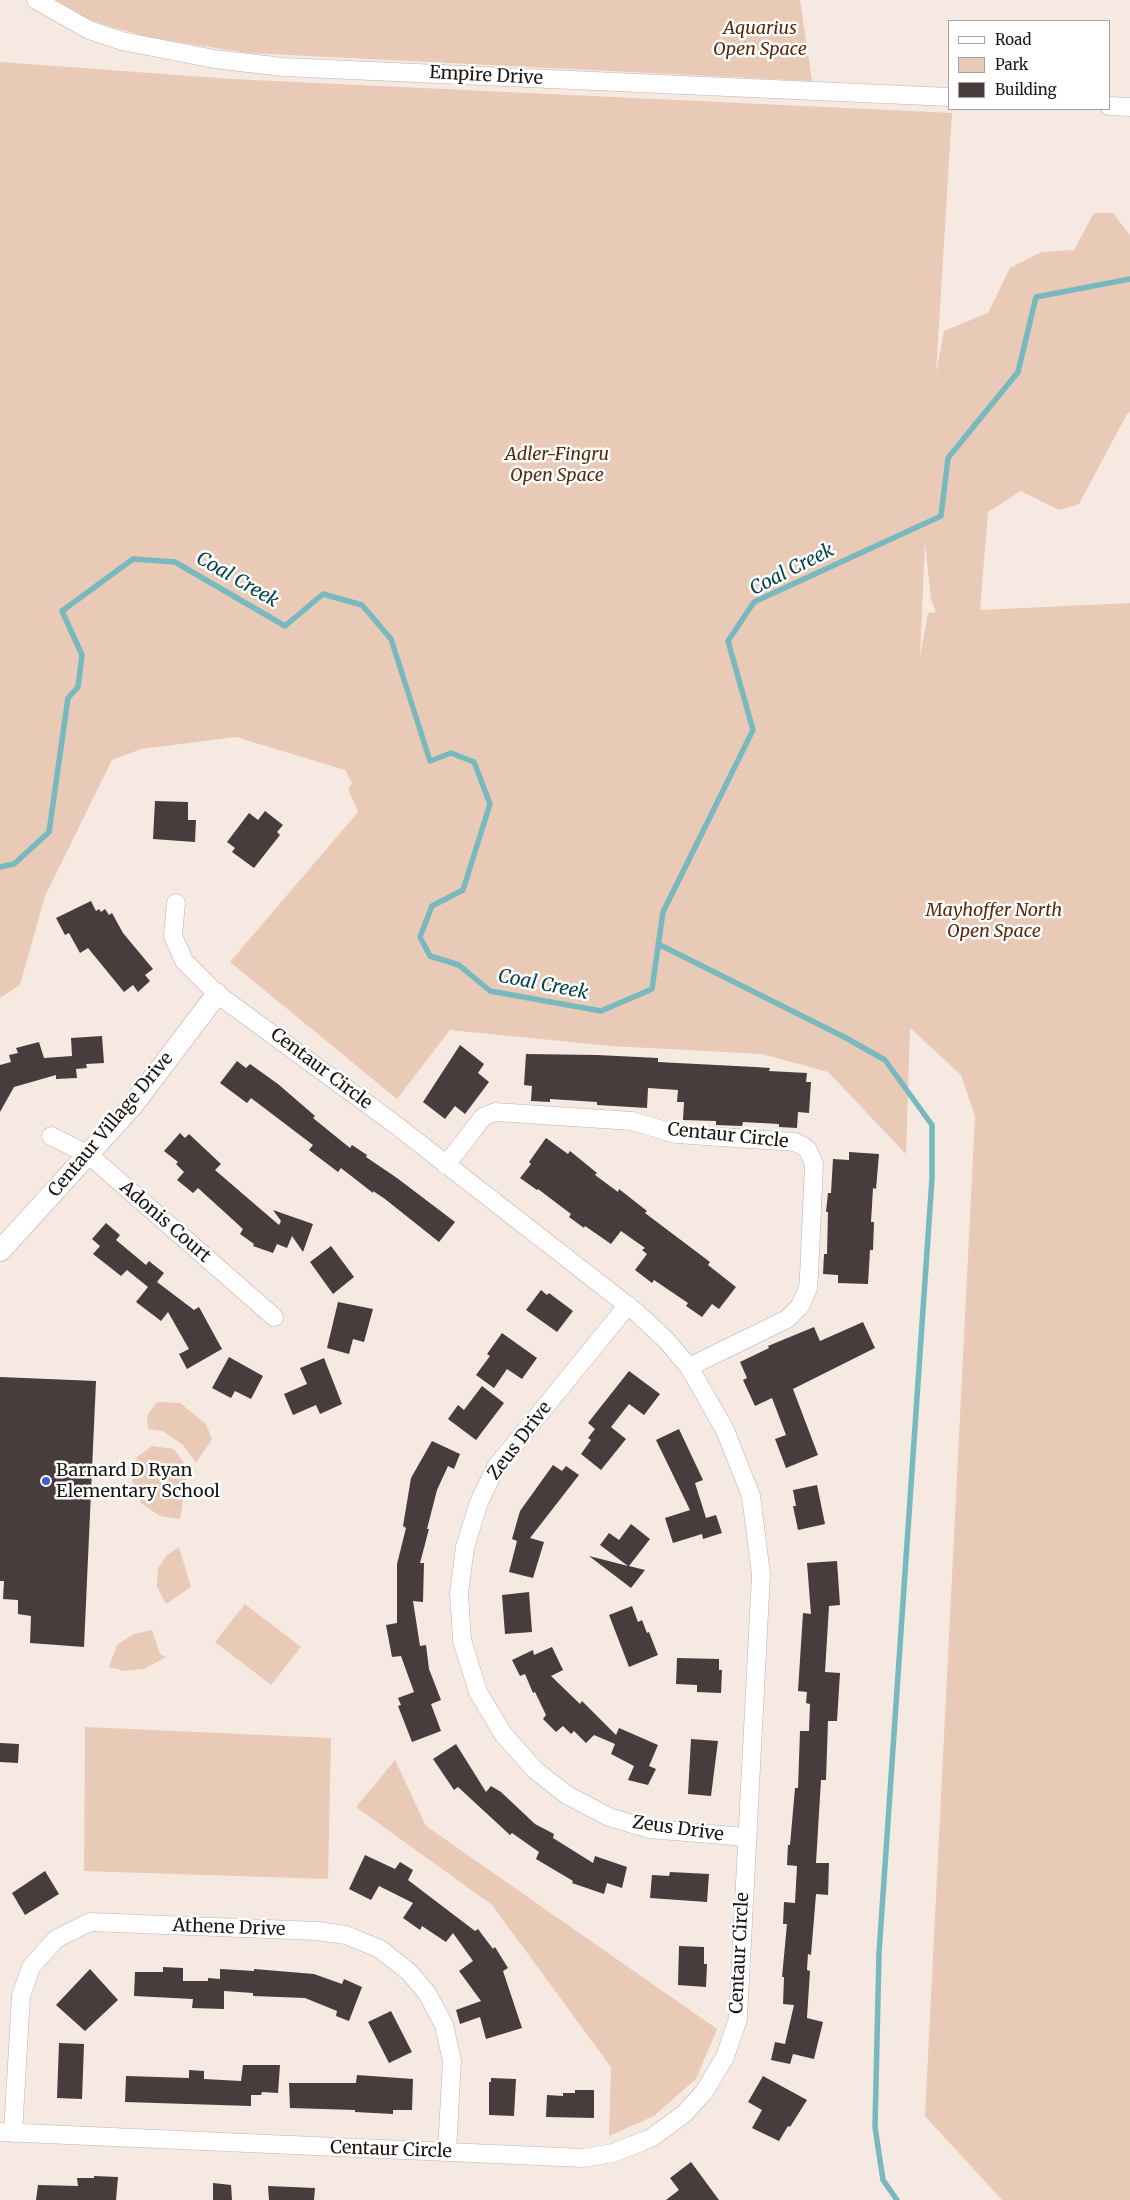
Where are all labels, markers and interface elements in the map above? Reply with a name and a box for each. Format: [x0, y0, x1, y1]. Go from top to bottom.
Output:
park label: Aquarius Open Space [713, 18, 807, 60]
legend [948, 20, 1110, 110]
text: Road [995, 30, 1031, 49]
text: Park [995, 55, 1028, 74]
street label: Empire Drive [429, 62, 543, 90]
text: Building [995, 80, 1057, 99]
park label: Adler-Fingru Open Space [505, 444, 609, 486]
water label: Coal Creek [746, 539, 838, 601]
water label: Coal Creek [192, 547, 282, 613]
park label: Mayhoffer North Open Space [926, 900, 1062, 942]
water label: Coal Creek [496, 965, 590, 1005]
street label: Centaur Circle [266, 1024, 376, 1114]
street label: Centaur Village Drive [44, 1048, 178, 1202]
street label: Centaur Circle [666, 1119, 790, 1153]
street label: Adonis Court [115, 1177, 215, 1267]
street label: Zeus Drive [484, 1398, 556, 1484]
place label: Barnard D Ryan Elementary School [56, 1460, 220, 1502]
marker: Barnard D Ryan Elementary School [40, 1475, 52, 1487]
street label: Zeus Drive [631, 1812, 725, 1846]
street label: Centaur Circle [726, 1892, 754, 2014]
street label: Athene Drive [172, 1915, 286, 1941]
street label: Centaur Circle [330, 2137, 452, 2163]

